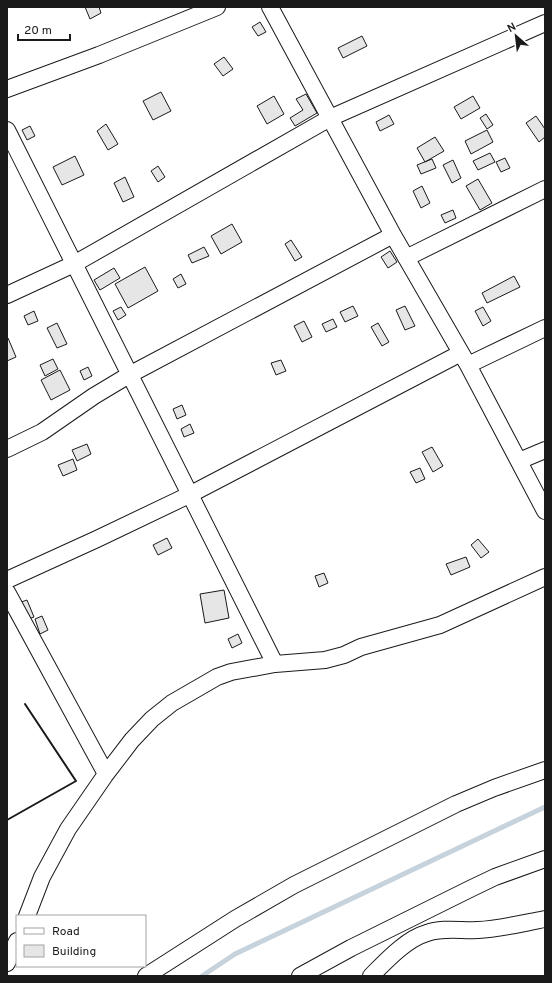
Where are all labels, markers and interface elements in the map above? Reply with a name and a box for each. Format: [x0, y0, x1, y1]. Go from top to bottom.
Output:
scale bar [18, 16, 70, 42]
north arrow [496, 16, 536, 56]
text: N [505, 20, 519, 36]
text: 20 m [24, 23, 52, 39]
legend [16, 915, 146, 967]
text: Road [52, 924, 80, 940]
text: Building [52, 944, 96, 960]

